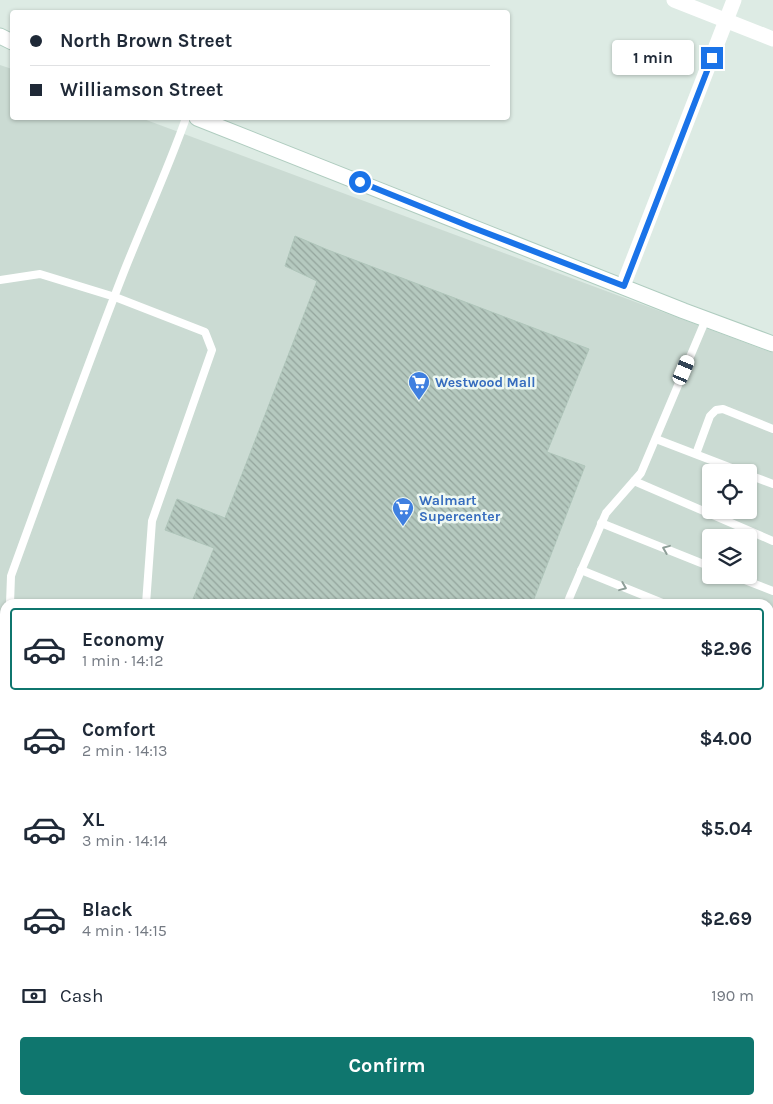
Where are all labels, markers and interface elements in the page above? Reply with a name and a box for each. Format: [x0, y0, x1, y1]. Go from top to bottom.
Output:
text: North Brown Street [60, 30, 232, 52]
callout: 1 min [612, 40, 694, 76]
route end [701, 47, 723, 69]
text: 1 min [633, 48, 673, 67]
text: Williamson Street [60, 79, 223, 101]
route start [349, 171, 371, 193]
car [671, 353, 696, 387]
supermarket icon: Westwood Mall [407, 370, 431, 401]
place label: Westwood Mall [435, 374, 536, 391]
map controls [702, 464, 757, 584]
button: locate [702, 464, 757, 519]
place label: Walmart Supercenter [419, 492, 501, 525]
supermarket icon: Walmart Supercenter [391, 496, 415, 527]
button: layers [702, 529, 757, 584]
one-way arrow [662, 544, 671, 555]
one-way arrow [618, 581, 627, 591]
icon: car [22, 627, 67, 672]
text: Economy [82, 629, 164, 651]
text: $2.96 [700, 638, 752, 660]
text: 1 min · 14:12 [82, 651, 163, 670]
icon: car [22, 717, 67, 762]
text: Comfort [82, 719, 156, 741]
text: $4.00 [699, 728, 752, 750]
text: 2 min · 14:13 [82, 741, 168, 760]
icon: car [22, 807, 67, 852]
text: XL [82, 809, 104, 831]
text: $5.04 [700, 818, 752, 840]
text: 3 min · 14:14 [82, 831, 167, 850]
icon: car [22, 897, 67, 942]
text: Black [82, 899, 133, 921]
text: $2.69 [700, 908, 752, 930]
text: 4 min · 14:15 [82, 921, 167, 940]
icon: cash [20, 982, 48, 1010]
text: Cash [60, 985, 104, 1007]
text: 190 m [711, 986, 754, 1005]
button: Confirm [20, 1037, 754, 1095]

